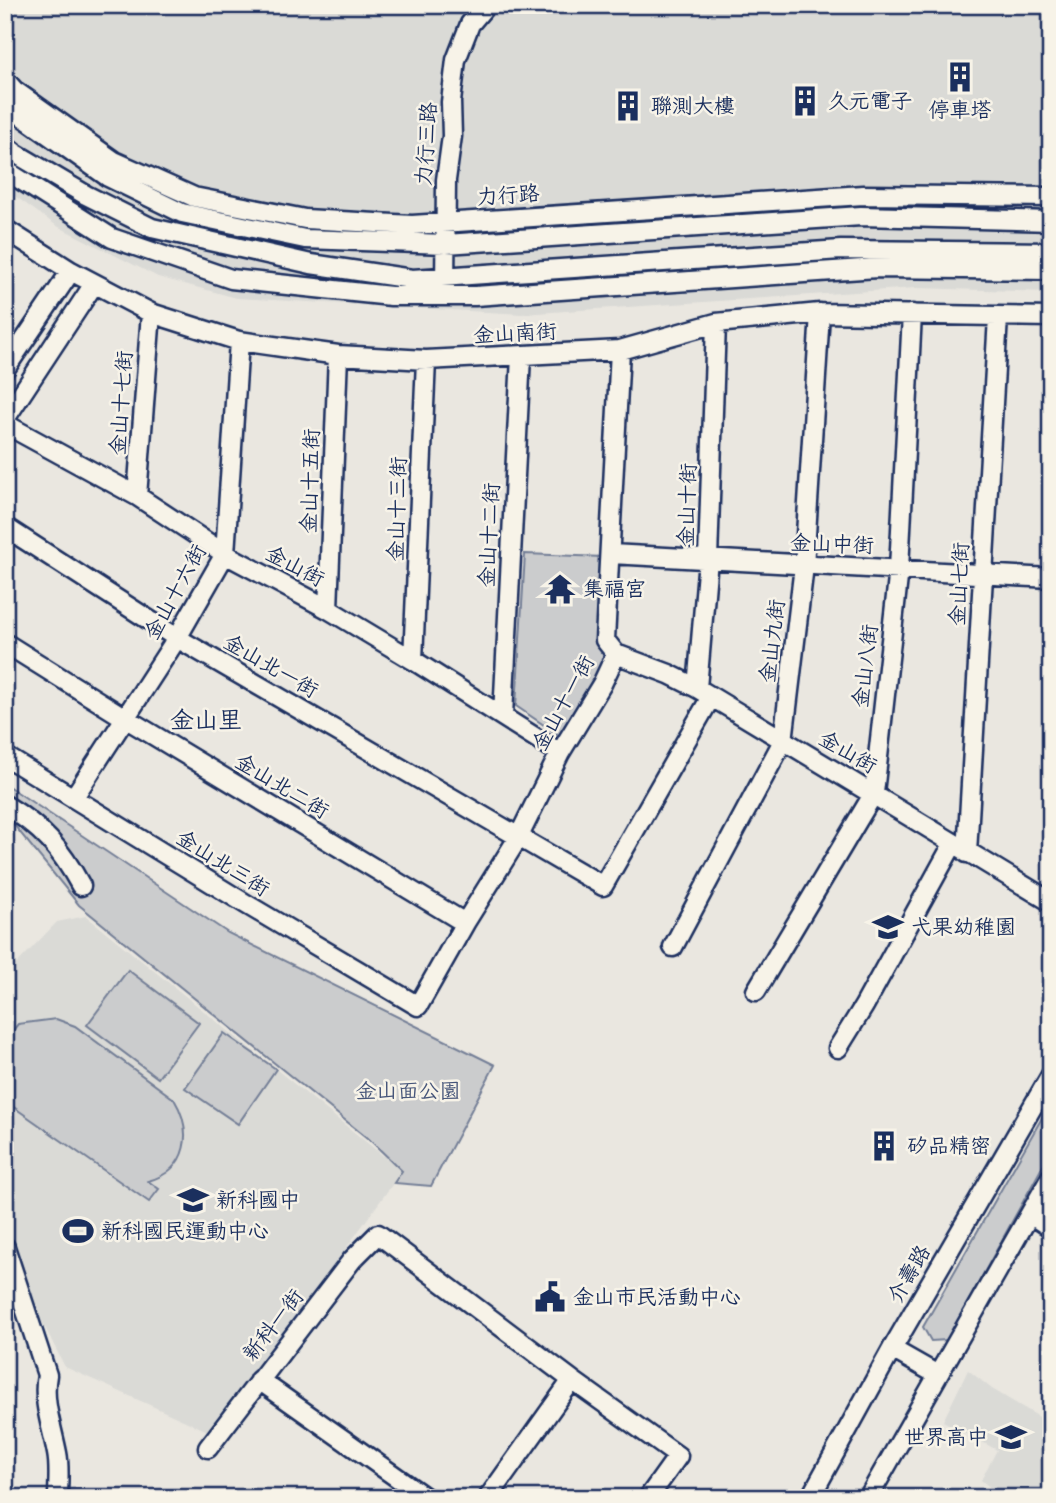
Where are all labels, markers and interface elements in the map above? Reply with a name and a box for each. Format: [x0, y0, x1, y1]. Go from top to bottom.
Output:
building icon: 停車塔 [943, 60, 977, 94]
building icon: 久元電子 [788, 84, 822, 118]
place label: 久元電子 [828, 87, 912, 115]
building icon: 聯測大樓 [611, 89, 645, 123]
place label: 聯測大樓 [651, 92, 735, 120]
place label: 停車塔 [929, 96, 992, 124]
street label: 力行三路 [409, 101, 443, 187]
street label: 力行路 [476, 179, 540, 211]
street label: 金山南街 [472, 317, 558, 349]
street label: 金山十七街 [103, 350, 139, 456]
street label: 金山十五街 [294, 428, 326, 534]
street label: 金山十三街 [381, 456, 413, 562]
street label: 金山十街 [672, 463, 702, 547]
street label: 金山十二街 [472, 482, 506, 588]
street label: 金山中街 [790, 529, 874, 559]
street label: 金山十六街 [137, 539, 213, 645]
street label: 金山街 [261, 539, 329, 593]
street label: 金山七街 [943, 541, 975, 627]
temple icon: 集福宮 [543, 572, 577, 606]
place label: 集福宮 [583, 575, 646, 603]
street label: 金山九街 [753, 598, 791, 684]
street label: 金山八街 [846, 623, 884, 709]
street label: 金山北一街 [219, 628, 323, 704]
street label: 金山十一街 [525, 650, 601, 756]
district label: 金山里 [170, 704, 242, 736]
street label: 金山街 [814, 724, 882, 780]
street label: 金山北二街 [230, 747, 334, 825]
street label: 金山北三街 [171, 823, 275, 903]
school or university icon: 弋果幼稚園 [871, 910, 905, 944]
place label: 弋果幼稚園 [911, 913, 1016, 941]
park label: 金山面公園 [356, 1077, 461, 1105]
building icon: 矽品精密 [867, 1129, 901, 1163]
place label: 矽品精密 [907, 1132, 991, 1160]
school or university icon: 新科國中 [176, 1183, 210, 1217]
place label: 新科國中 [216, 1186, 300, 1214]
sports icon: 新科國民運動中心 [61, 1214, 95, 1248]
place label: 新科國民運動中心 [101, 1217, 269, 1245]
street label: 介壽路 [881, 1240, 937, 1308]
public building icon: 金山市民活動中心 [533, 1280, 567, 1314]
street label: 新科一街 [236, 1283, 310, 1367]
place label: 金山市民活動中心 [573, 1283, 741, 1311]
school or university icon: 世界高中 [994, 1420, 1028, 1454]
place label: 世界高中 [904, 1423, 988, 1451]

